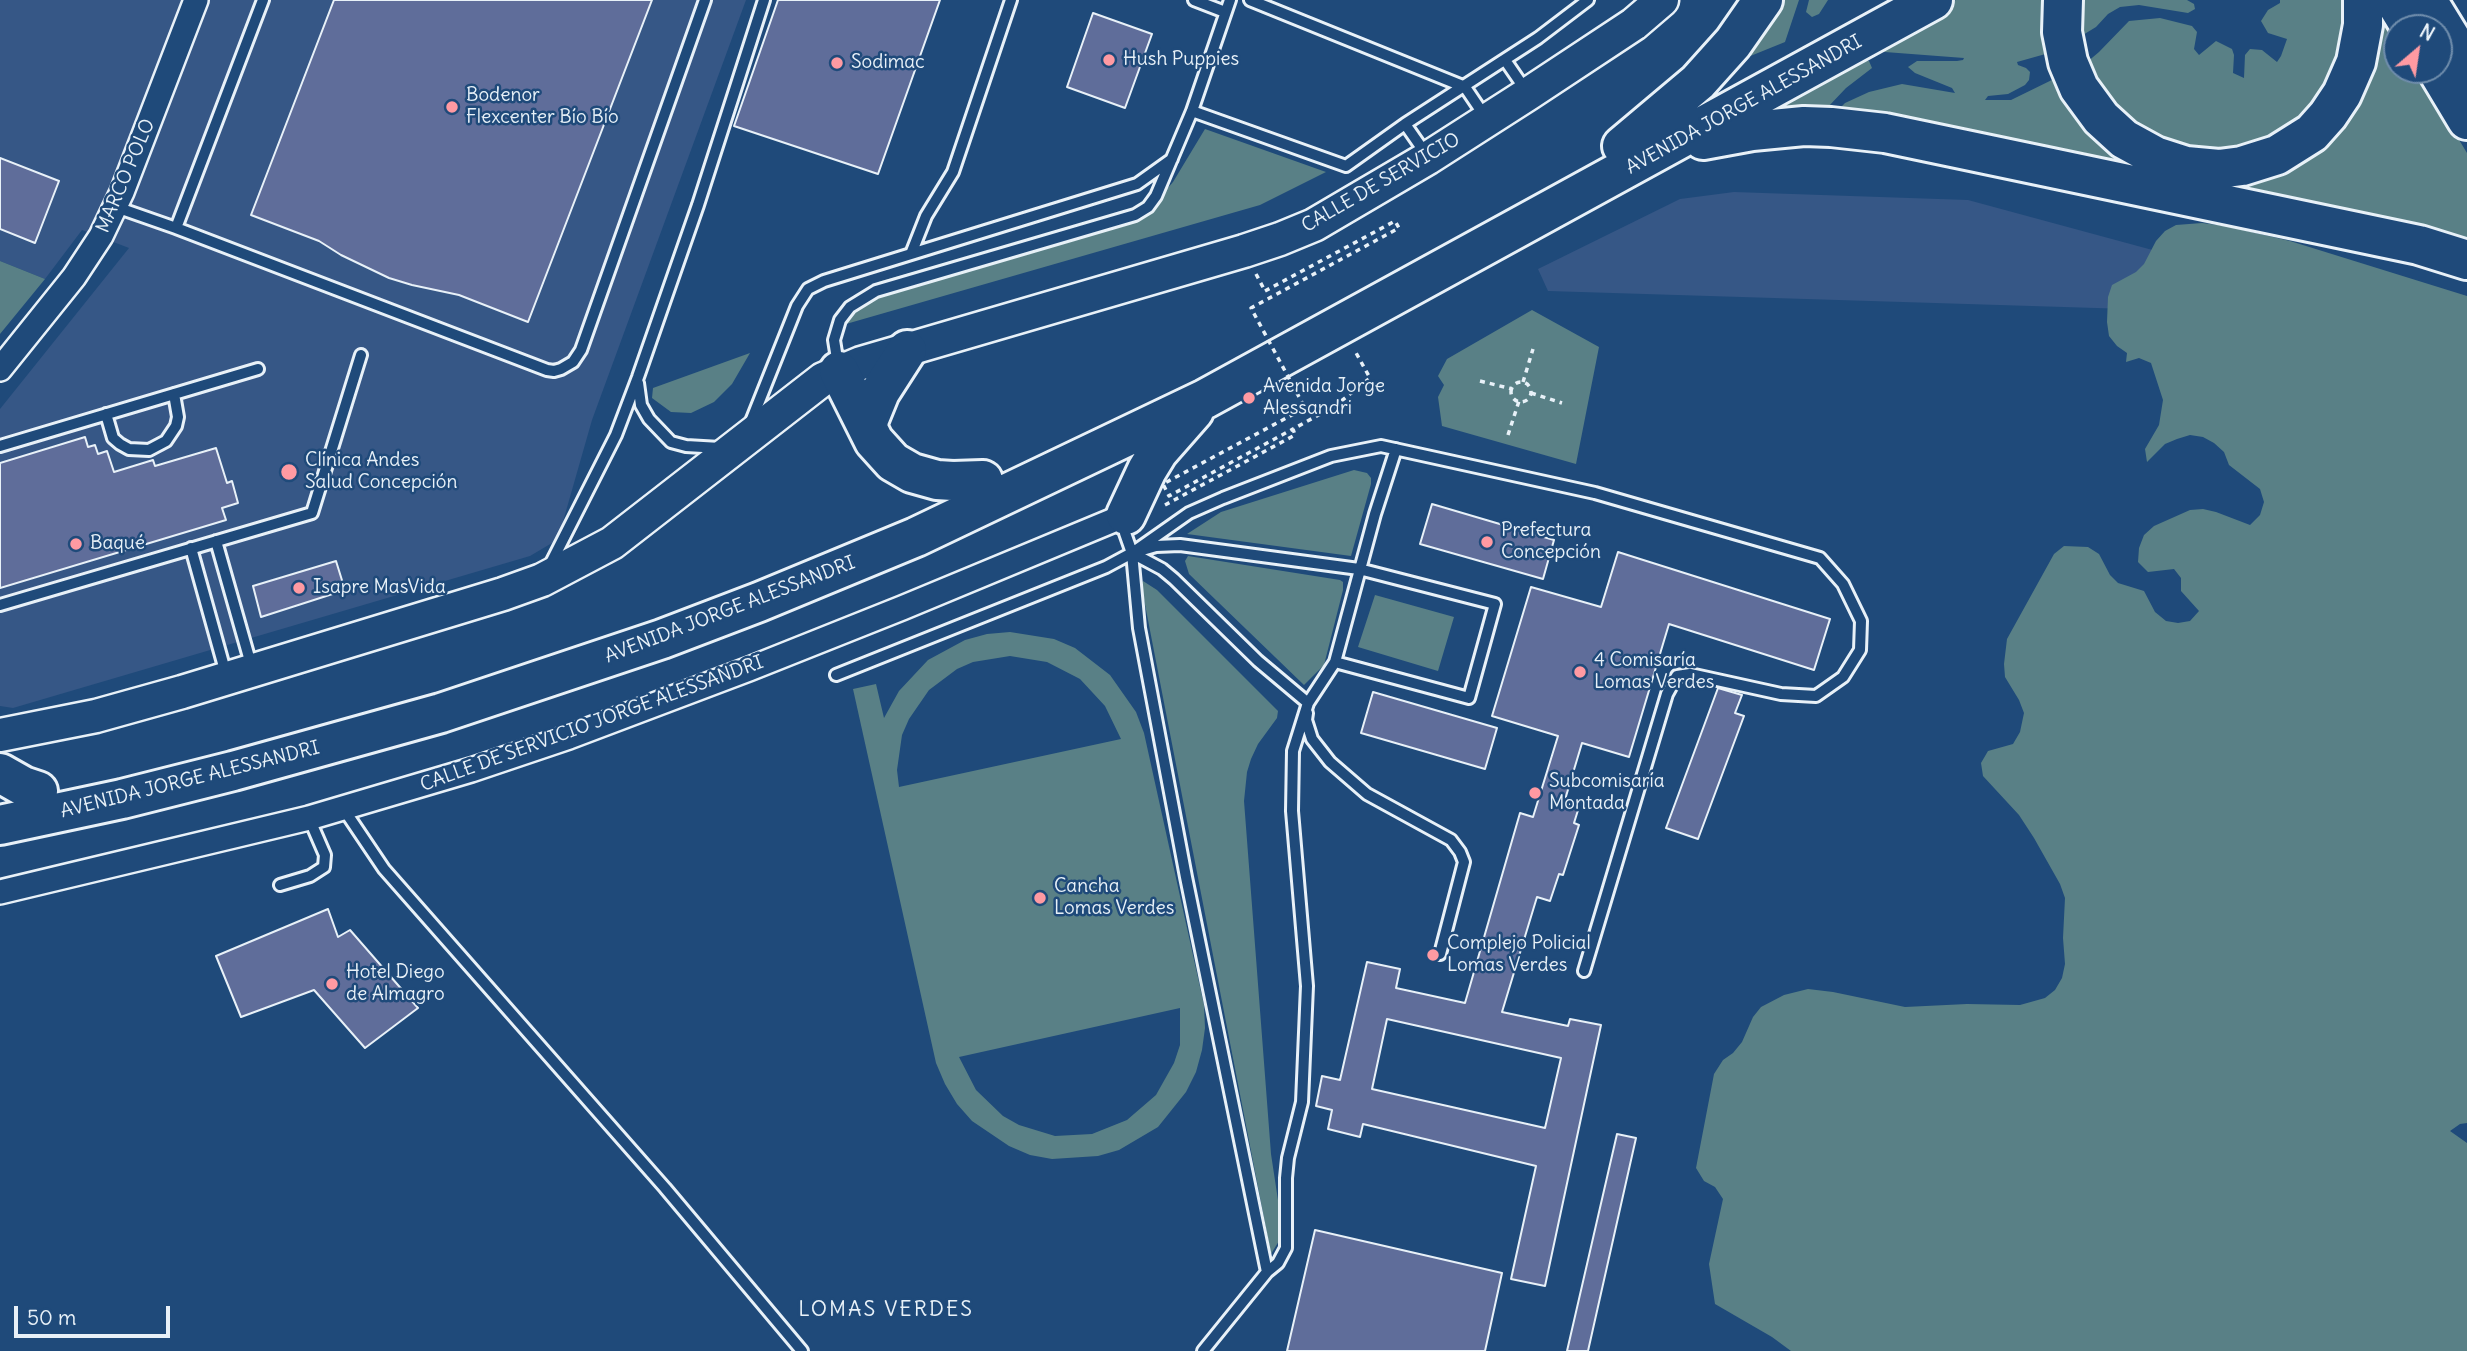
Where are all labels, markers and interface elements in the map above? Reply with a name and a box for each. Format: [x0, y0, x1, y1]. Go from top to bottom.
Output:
north arrow [2383, 14, 2453, 84]
text: N [2416, 19, 2439, 46]
street label: AVENIDA JORGE ALESSANDRI [1622, 31, 1866, 179]
place label: Hush Puppies [1123, 49, 1239, 71]
place label: Sodimac [851, 52, 925, 74]
marker: Hush Puppies [1101, 52, 1117, 68]
marker: Sodimac [829, 55, 845, 71]
place label: Bodenor Flexcenter Bío Bío [466, 85, 619, 129]
marker: Bodenor Flexcenter Bío Bío [444, 99, 460, 115]
street label: MARCO POLO [92, 116, 160, 236]
street label: CALLE DE SERVICIO [1298, 128, 1464, 238]
place label: Avenida Jorge Alessandri [1263, 376, 1385, 420]
marker: Avenida Jorge Alessandri [1241, 390, 1257, 406]
place label: Clínica Andes Salud Concepción [305, 450, 457, 494]
marker: Clínica Andes Salud Concepción [279, 462, 299, 482]
place label: Prefectura Concepción [1501, 520, 1601, 564]
place label: Baqué [90, 533, 145, 555]
marker: Prefectura Concepción [1479, 534, 1495, 550]
marker: Baqué [68, 536, 84, 552]
street label: AVENIDA JORGE ALESSANDRI [602, 552, 858, 668]
place label: Isapre MasVida [313, 577, 446, 599]
marker: Isapre MasVida [291, 580, 307, 596]
place label: 4 Comisaría Lomas Verdes [1594, 650, 1714, 694]
street label: CALLE DE SERVICIO JORGE ALESSANDRI [417, 651, 767, 797]
marker: 4 Comisaría Lomas Verdes [1572, 664, 1588, 680]
street label: AVENIDA JORGE ALESSANDRI [58, 737, 322, 823]
place label: Subcomisaría Montada [1549, 771, 1665, 815]
marker: Subcomisaría Montada [1527, 785, 1543, 801]
place label: Cancha Lomas Verdes [1054, 876, 1174, 920]
marker: Cancha Lomas Verdes [1032, 890, 1048, 906]
place label: Complejo Policial Lomas Verdes [1447, 933, 1591, 977]
marker: Complejo Policial Lomas Verdes [1425, 947, 1441, 963]
place label: Hotel Diego de Almagro [346, 962, 445, 1006]
marker: Hotel Diego de Almagro [324, 976, 340, 992]
scale bar [18, 1292, 173, 1336]
district label: LOMAS VERDES [800, 1297, 972, 1323]
text: 50 m [27, 1304, 76, 1331]

